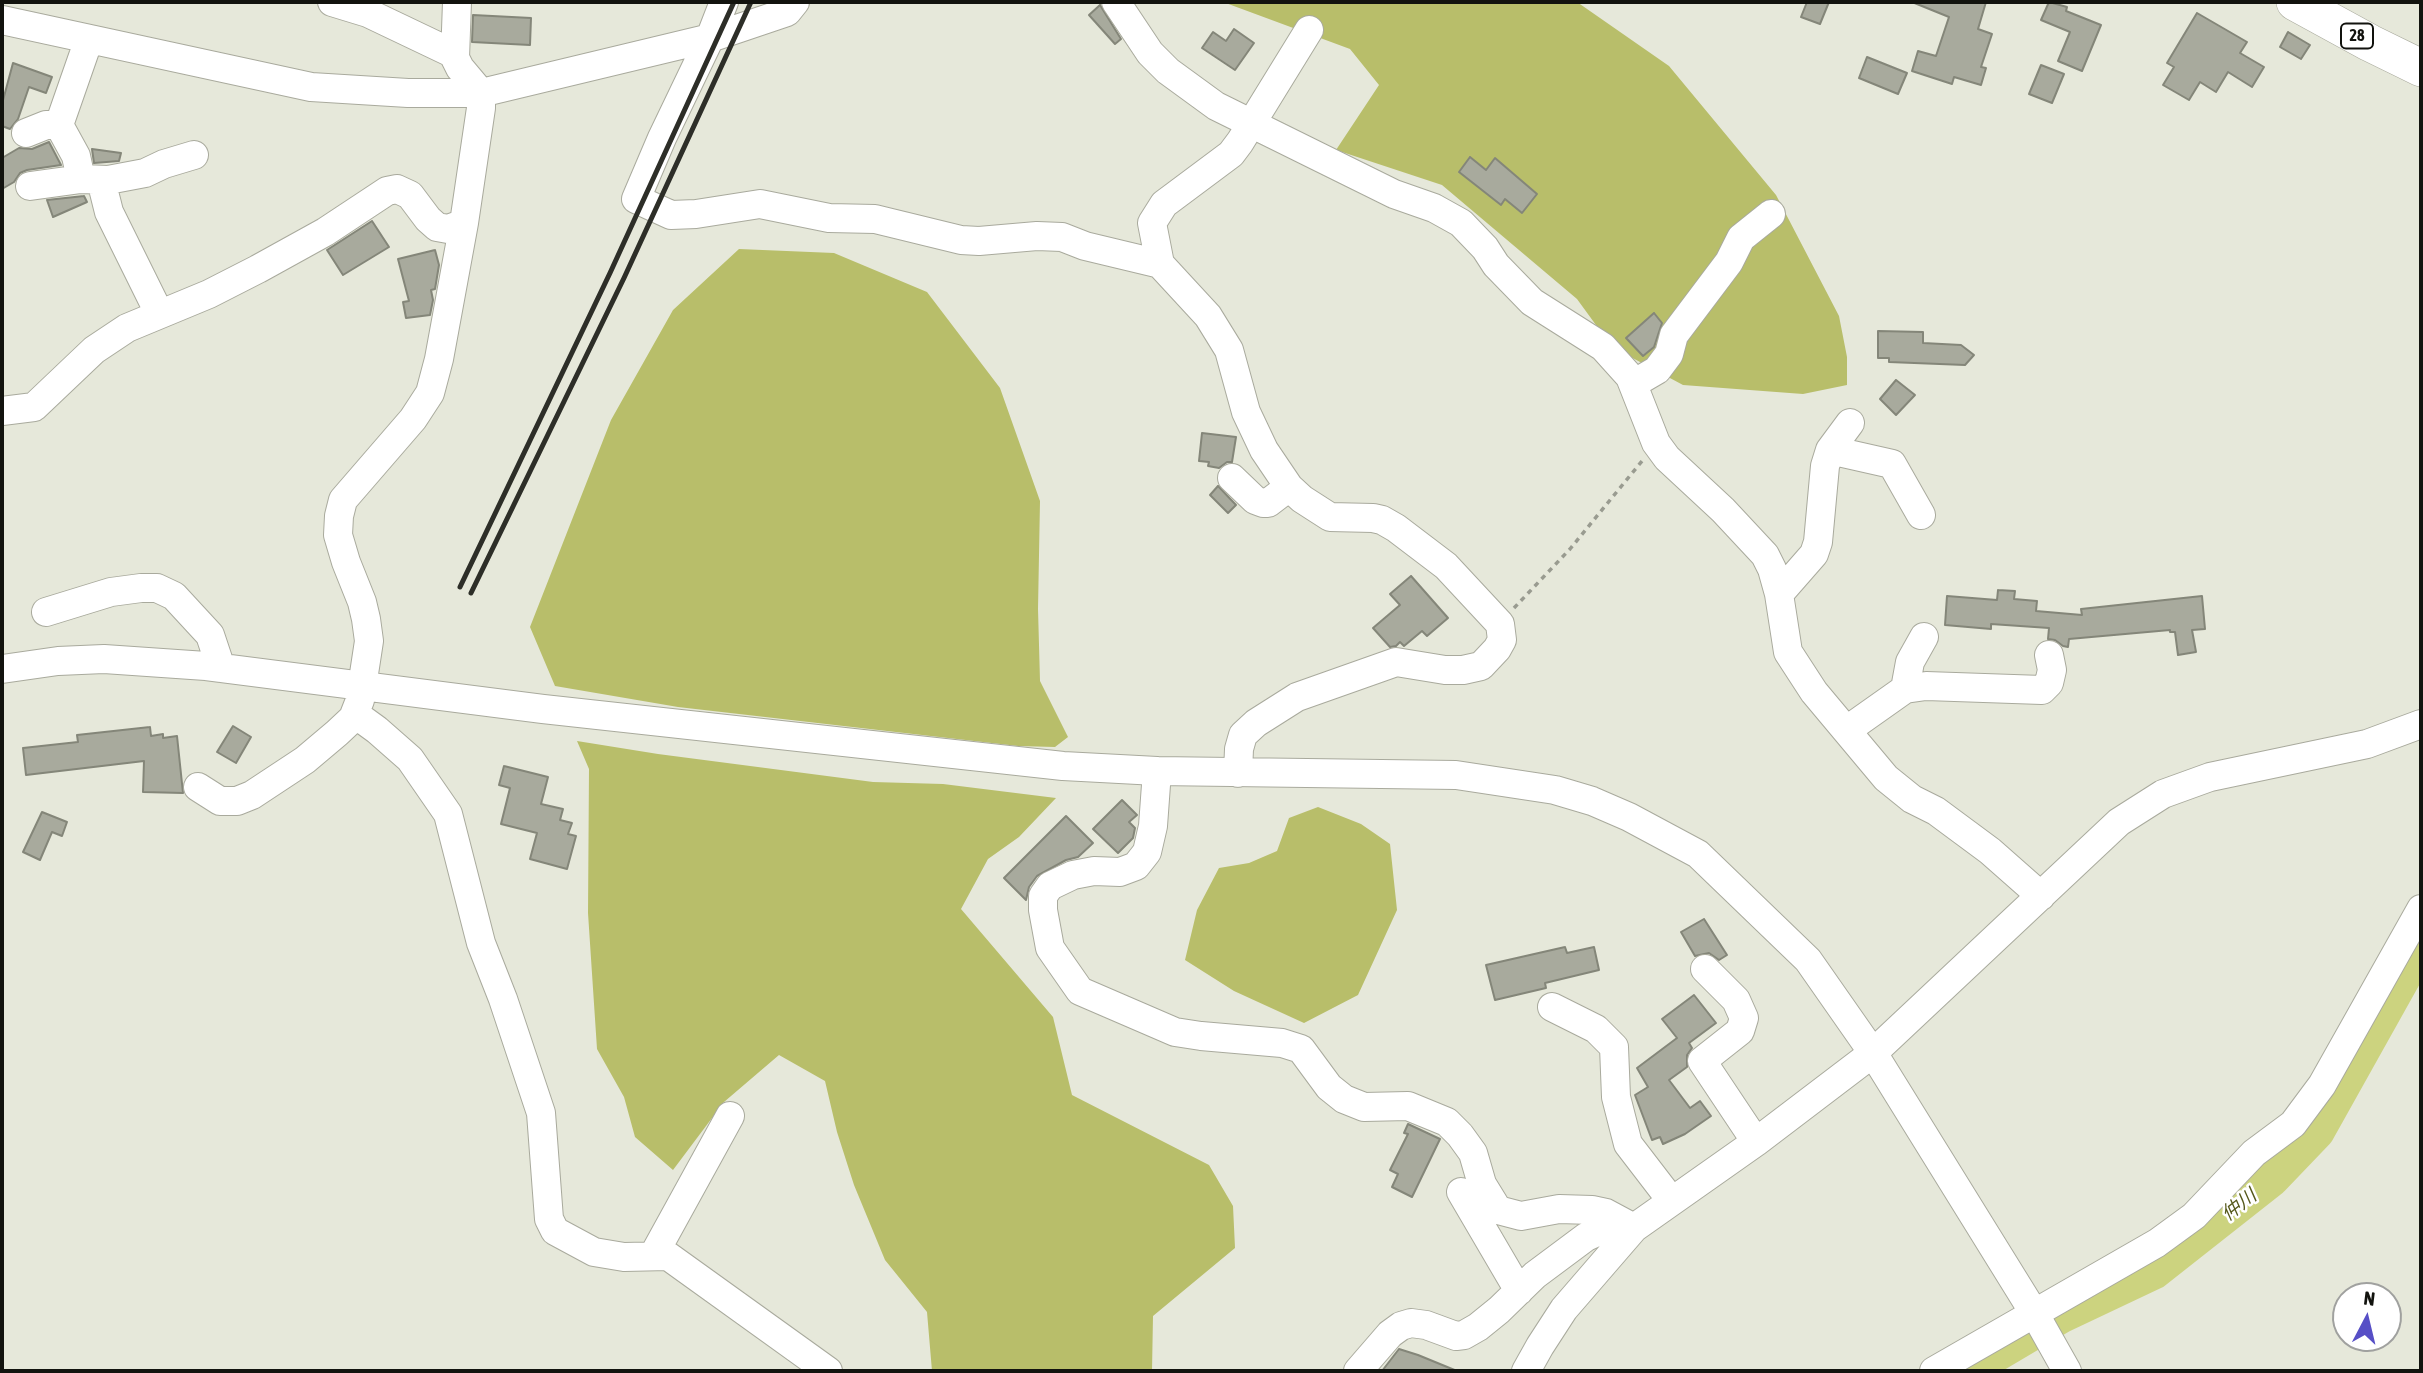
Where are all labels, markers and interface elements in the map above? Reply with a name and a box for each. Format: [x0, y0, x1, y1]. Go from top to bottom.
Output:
road number: 28 [2341, 24, 2373, 48]
water label: 仲川 [2217, 1184, 2261, 1226]
north arrow [2332, 1282, 2402, 1352]
text: N [2362, 1287, 2376, 1310]

